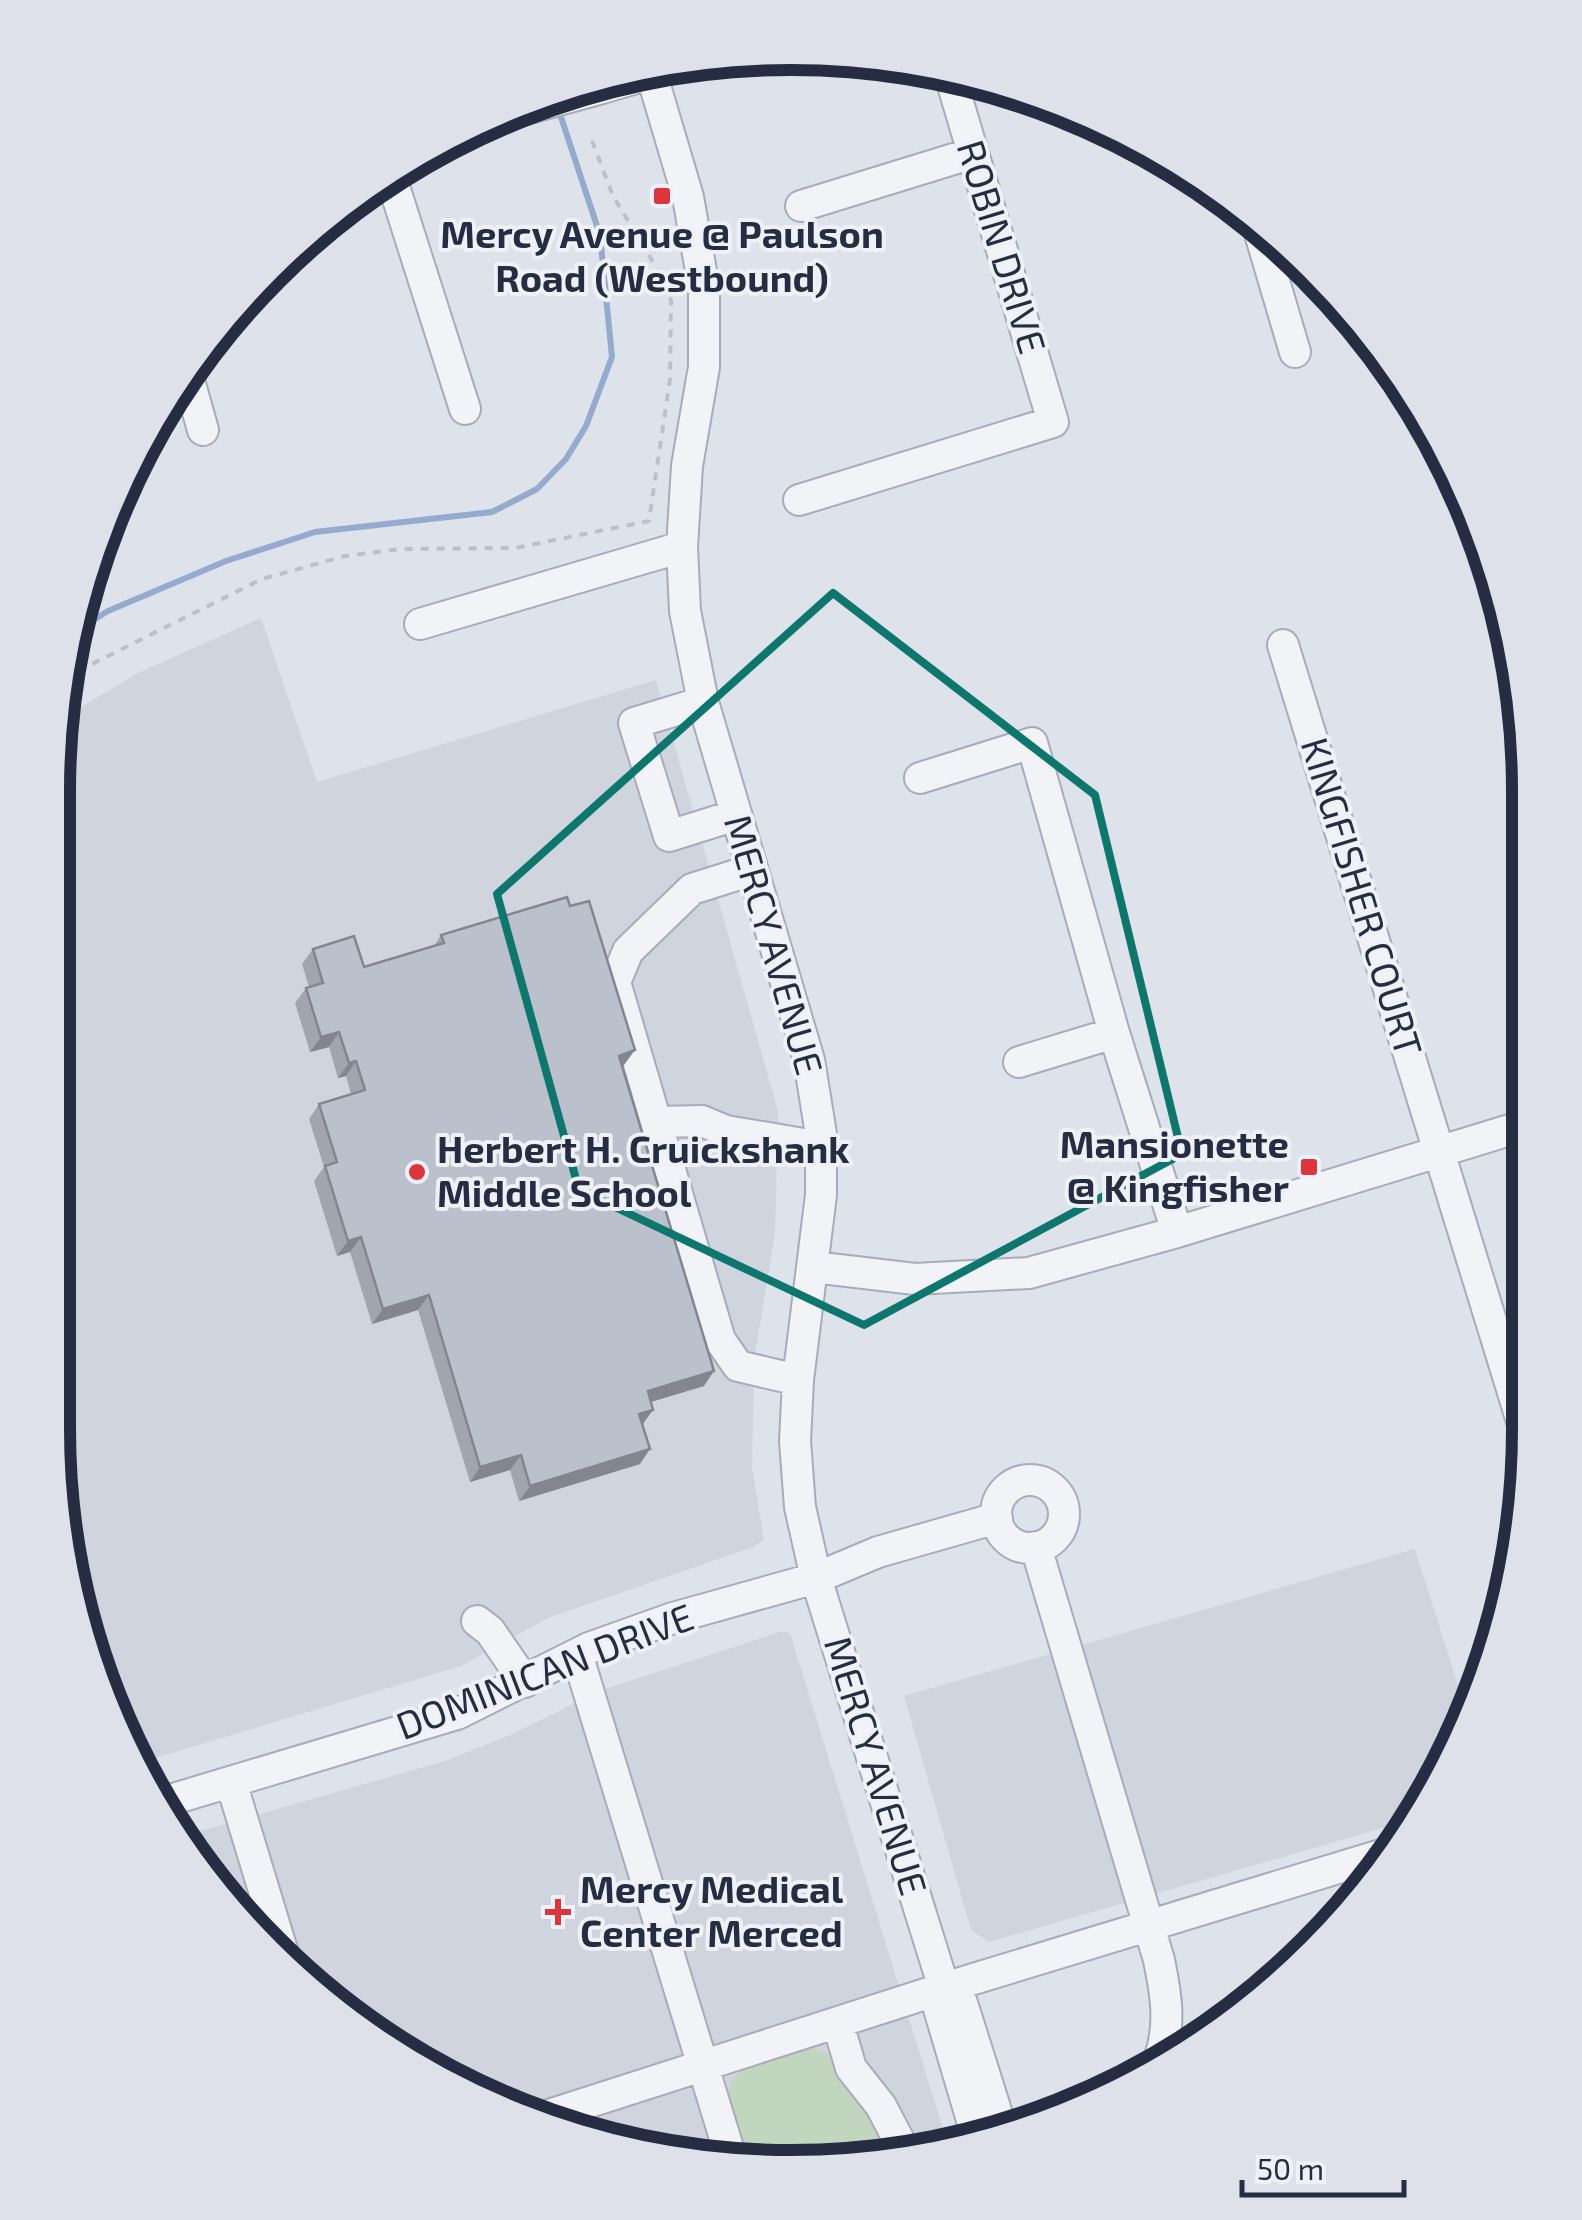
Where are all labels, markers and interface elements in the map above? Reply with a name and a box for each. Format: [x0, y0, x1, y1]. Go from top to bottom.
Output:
street label: ROBIN DRIVE [949, 134, 1057, 359]
marker: Mercy Avenue @ Paulson Road (Westbound) [651, 185, 673, 207]
place label: Mercy Avenue @ Paulson Road (Westbound) [440, 210, 884, 300]
street label: KINGFISHER COURT [1293, 732, 1433, 1061]
street label: MERCY AVENUE [716, 809, 834, 1080]
place label: Mansionette @ Kingfisher [1060, 1120, 1289, 1210]
place label: Herbert H. Cruickshank Middle School [437, 1125, 850, 1215]
marker: Mansionette @ Kingfisher [1298, 1156, 1320, 1178]
marker: Herbert H. Cruickshank Middle School [406, 1161, 428, 1183]
street label: DOMINICAN DRIVE [389, 1592, 699, 1748]
street label: MERCY AVENUE [816, 1631, 938, 1900]
place label: Mercy Medical Center Merced [580, 1865, 844, 1955]
marker: Mercy Medical Center Merced [545, 1899, 571, 1925]
scale bar [1242, 2135, 1404, 2197]
text: 50 m [1257, 2150, 1324, 2186]

